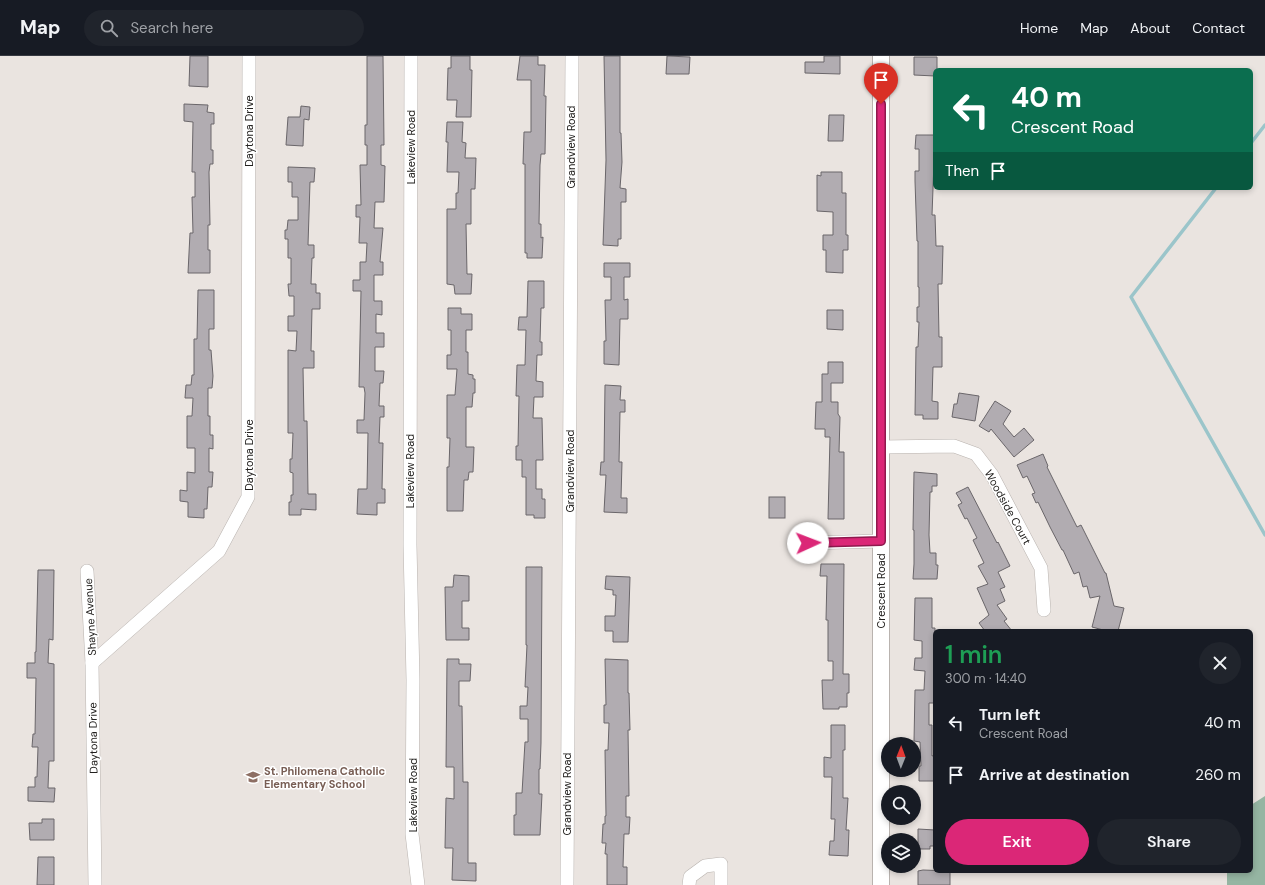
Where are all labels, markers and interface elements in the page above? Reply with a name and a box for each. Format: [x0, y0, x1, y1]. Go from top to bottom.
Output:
search box [84, 10, 364, 46]
text: Map [20, 15, 60, 40]
icon: search [98, 17, 120, 39]
text: Search here [130, 18, 213, 38]
text: Home [1020, 19, 1058, 37]
text: Map [1080, 19, 1108, 37]
text: About [1130, 19, 1170, 37]
text: Contact [1192, 19, 1245, 37]
pin [864, 63, 898, 104]
icon: arrive [870, 69, 892, 91]
text: 40 m [1011, 79, 1082, 116]
icon: left [945, 84, 997, 136]
street label: Daytona Drive [242, 95, 256, 167]
street label: Grandview Road [564, 105, 578, 189]
street label: Lakeview Road [404, 110, 418, 184]
text: Crescent Road [1011, 115, 1134, 139]
icon: arrive [987, 160, 1009, 182]
text: Then [945, 161, 979, 181]
street label: Daytona Drive [242, 419, 256, 491]
street label: Grandview Road [563, 429, 577, 513]
street label: Lakeview Road [403, 434, 417, 508]
street label: Woodside Court [982, 467, 1034, 547]
position arrow [787, 522, 829, 564]
street label: Crescent Road [874, 553, 888, 629]
street label: Shayne Avenue [81, 578, 99, 656]
text: 1 min [945, 639, 1002, 670]
button: close [1199, 642, 1241, 684]
text: 300 m · 14:40 [945, 670, 1026, 687]
street label: Daytona Drive [85, 702, 101, 774]
text: Turn left [979, 705, 1040, 725]
icon: left [945, 712, 967, 734]
text: 40 m [1204, 713, 1241, 733]
text: Crescent Road [979, 725, 1068, 742]
north arrow [881, 737, 921, 777]
map controls [881, 737, 921, 873]
street label: Grandview Road [560, 752, 574, 836]
street label: Lakeview Road [406, 758, 420, 832]
place label: St. Philomena Catholic Elementary School [264, 764, 385, 791]
icon: arrive [945, 764, 967, 786]
text: Arrive at destination [979, 765, 1130, 785]
text: 260 m [1195, 765, 1241, 785]
school or university icon: St. Philomena Catholic Elementary School [245, 769, 261, 785]
button: search [881, 785, 921, 825]
button: Exit [945, 819, 1089, 865]
button: Share [1097, 819, 1241, 865]
button: layers [881, 833, 921, 873]

